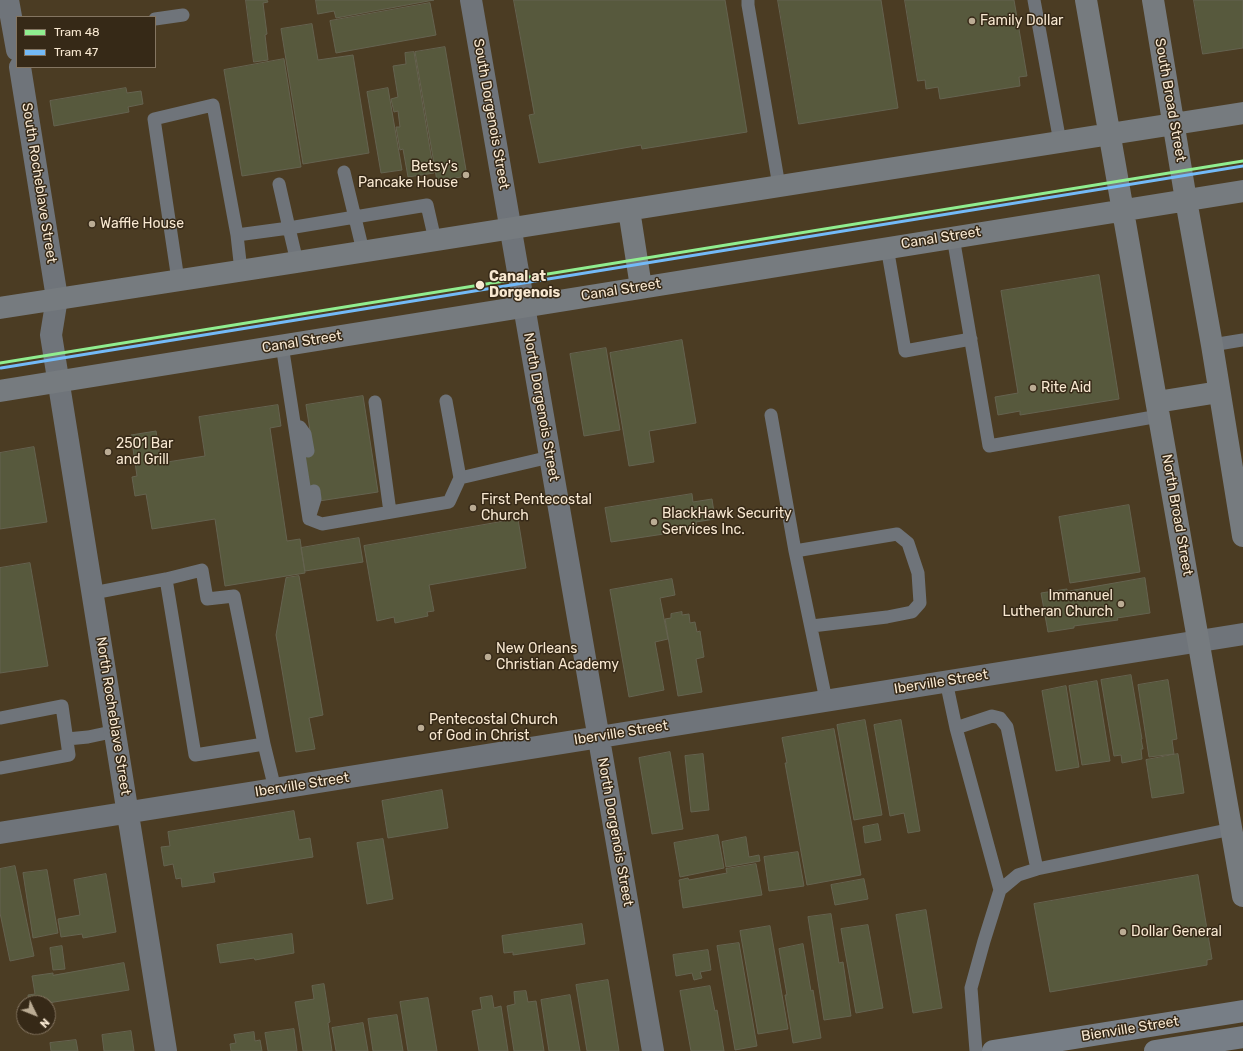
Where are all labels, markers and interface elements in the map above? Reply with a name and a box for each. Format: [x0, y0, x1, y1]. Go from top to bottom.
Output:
place label: Family Dollar [980, 13, 1063, 29]
legend [16, 16, 156, 68]
marker: Family Dollar [967, 16, 977, 26]
text: Tram 48 [54, 25, 100, 39]
street label: South Dorgenois Street [469, 37, 513, 191]
street label: South Broad Street [1151, 37, 1189, 163]
text: Tram 47 [54, 45, 98, 59]
street label: South Rocheblave Street [18, 101, 60, 265]
place label: Betsy's Pancake House [358, 159, 458, 192]
marker: Betsy's Pancake House [461, 170, 471, 180]
place label: Waffle House [100, 216, 184, 232]
marker: Waffle House [87, 219, 97, 229]
street label: Canal Street [900, 223, 982, 253]
place label: Canal at Dorgenois [489, 269, 560, 302]
street label: Canal Street [580, 275, 662, 305]
marker: Canal at Dorgenois [474, 279, 486, 291]
street label: Canal Street [261, 327, 343, 357]
street label: North Dorgenois Street [520, 331, 562, 483]
place label: Rite Aid [1041, 380, 1091, 396]
marker: Rite Aid [1028, 383, 1038, 393]
place label: 2501 Bar and Grill [116, 436, 173, 468]
marker: 2501 Bar and Grill [103, 447, 113, 457]
street label: North Broad Street [1158, 453, 1196, 577]
place label: First Pentecostal Church [481, 492, 592, 524]
marker: First Pentecostal Church [468, 503, 478, 513]
place label: BlackHawk Security Services Inc. [662, 506, 792, 538]
marker: BlackHawk Security Services Inc. [649, 517, 659, 527]
place label: Immanuel Lutheran Church [1003, 588, 1113, 620]
marker: Immanuel Lutheran Church [1116, 599, 1126, 609]
street label: North Rocheblave Street [92, 636, 134, 796]
place label: New Orleans Christian Academy [496, 641, 619, 674]
marker: New Orleans Christian Academy [483, 652, 493, 662]
street label: Iberville Street [893, 666, 989, 698]
place label: Pentecostal Church of God in Christ [429, 712, 558, 744]
street label: Iberville Street [573, 717, 669, 749]
marker: Pentecostal Church of God in Christ [416, 723, 426, 733]
street label: North Dorgenois Street [594, 756, 636, 908]
street label: Iberville Street [254, 769, 350, 801]
place label: Dollar General [1131, 924, 1222, 940]
marker: Dollar General [1118, 927, 1128, 937]
north arrow [16, 995, 56, 1035]
street label: Bienville Street [1080, 1013, 1180, 1045]
text: N [37, 1016, 52, 1030]

